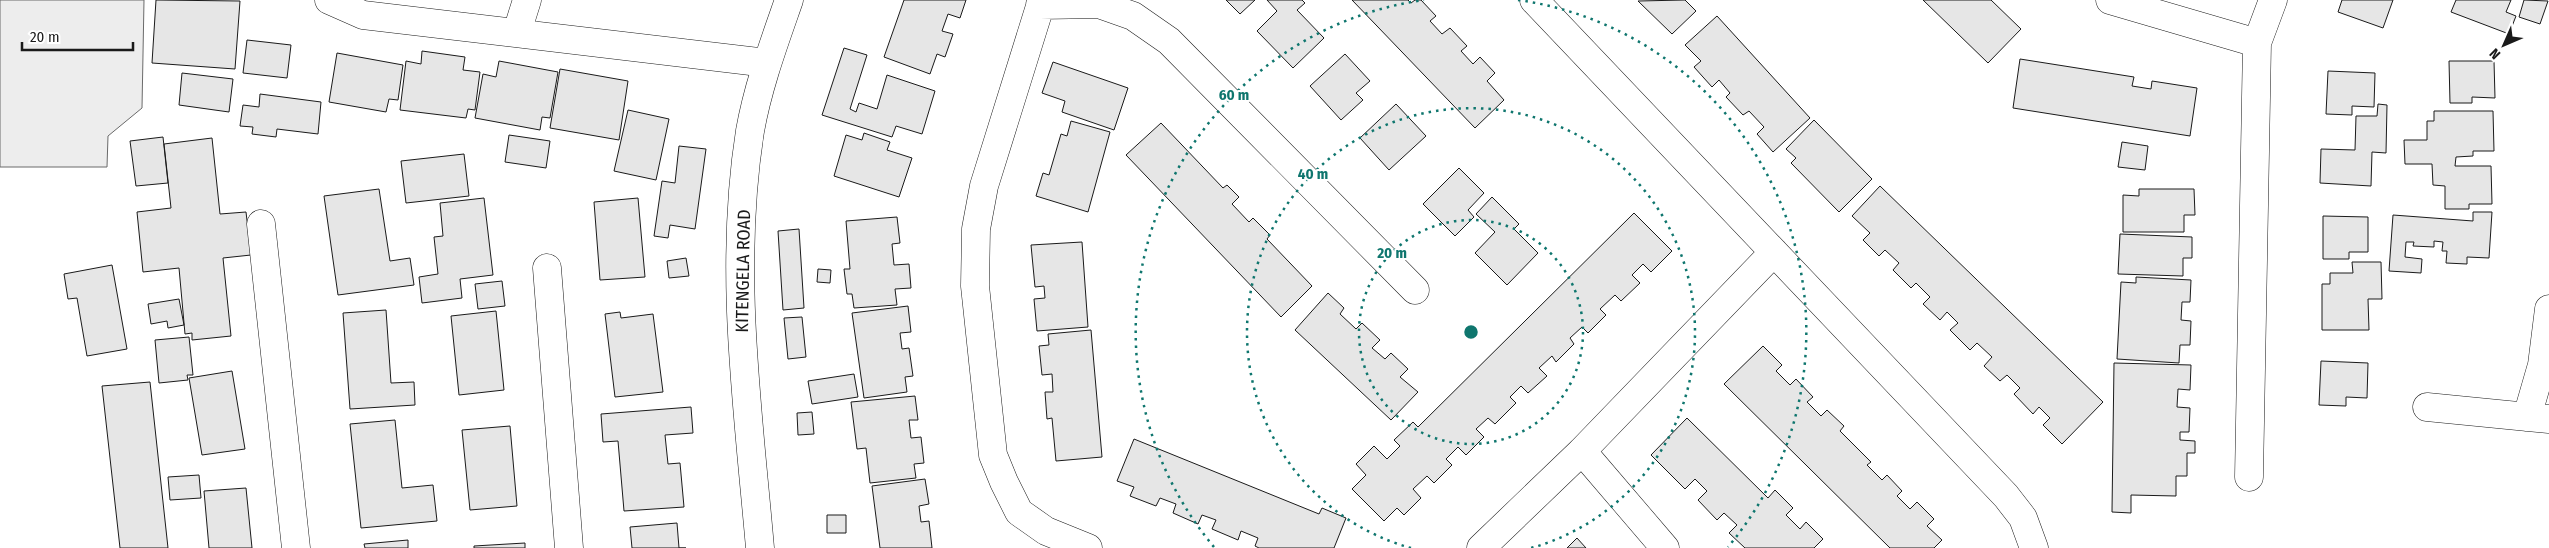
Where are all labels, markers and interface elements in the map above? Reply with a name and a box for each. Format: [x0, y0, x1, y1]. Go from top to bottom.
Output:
scale bar [22, 20, 134, 52]
north arrow [2479, 20, 2529, 70]
text: 20 m [30, 28, 60, 46]
text: N [2486, 45, 2504, 63]
text: 60 m [1219, 86, 1249, 104]
text: 40 m [1298, 165, 1328, 183]
street label: KITENGELA ROAD [731, 209, 755, 333]
text: 20 m [1376, 244, 1407, 262]
centre of rings [1462, 323, 1480, 341]

